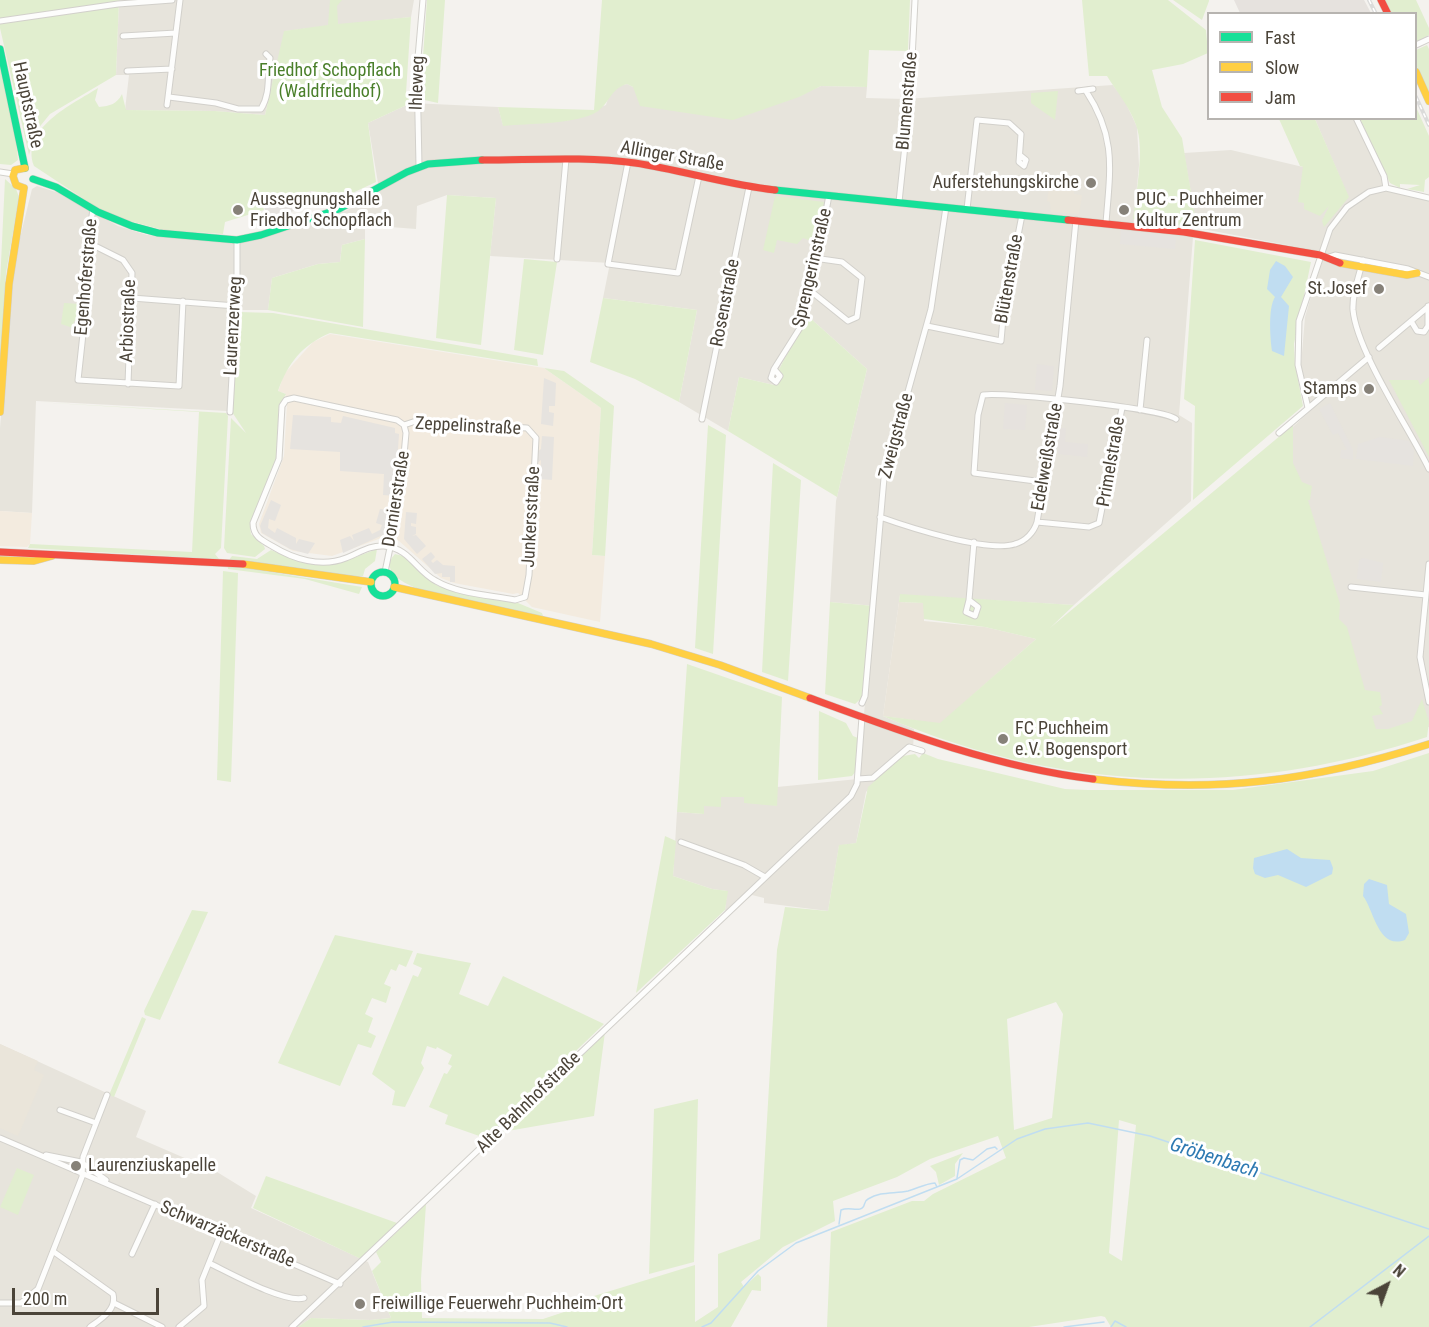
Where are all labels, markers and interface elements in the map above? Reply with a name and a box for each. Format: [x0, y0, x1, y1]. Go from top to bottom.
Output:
legend [1207, 12, 1417, 120]
text: Fast [1265, 27, 1296, 48]
street label: Blumenstraße [893, 51, 923, 151]
street label: Ihleweg [406, 55, 430, 111]
text: Slow [1265, 57, 1299, 78]
street label: Hauptstraße [7, 60, 47, 150]
park label: Friedhof Schopflach (Waldfriedhof) [259, 60, 401, 103]
text: Jam [1265, 87, 1296, 108]
street label: Allinger Straße [619, 137, 725, 177]
place label: Auferstehungskirche [932, 172, 1079, 194]
marker: Auferstehungskirche [1084, 176, 1098, 190]
place label: Aussegnungshalle Friedhof Schopflach [250, 189, 392, 232]
place label: PUC - Puchheimer Kultur Zentrum [1136, 189, 1263, 232]
marker: Aussegnungshalle Friedhof Schopflach [231, 203, 245, 217]
marker: PUC - Puchheimer Kultur Zentrum [1117, 203, 1131, 217]
street label: Sprengerinstraße [789, 206, 837, 330]
street label: Egenhoferstraße [71, 218, 103, 336]
street label: Blütenstraße [992, 233, 1028, 325]
street label: Rosenstraße [707, 257, 745, 349]
street label: Laurenzerweg [221, 276, 247, 376]
place label: St.Josef [1308, 278, 1367, 300]
street label: Arbiostraße [117, 279, 141, 363]
marker: St.Josef [1372, 282, 1386, 296]
place label: Stamps [1303, 378, 1357, 400]
marker: Stamps [1362, 382, 1376, 396]
street label: Zweigstraße [875, 391, 919, 481]
street label: Edelweißstraße [1028, 401, 1068, 513]
street label: Zeppelinstraße [415, 413, 521, 441]
street label: Primelstraße [1093, 415, 1131, 509]
street label: Dornierstraße [379, 450, 415, 548]
street label: Junkersstraße [519, 466, 545, 568]
place label: FC Puchheim e.V. Bogensport [1015, 718, 1127, 760]
marker: FC Puchheim e.V. Bogensport [996, 732, 1010, 746]
street label: Alte Bahnhofstraße [472, 1048, 586, 1158]
water label: Gröbenbach [1166, 1133, 1262, 1185]
place label: Laurenziuskapelle [88, 1155, 216, 1177]
marker: Laurenziuskapelle [69, 1159, 83, 1173]
street label: Schwarzäckerstraße [157, 1197, 297, 1273]
north arrow [1357, 1255, 1417, 1315]
text: N [1389, 1261, 1409, 1281]
scale bar [15, 1276, 162, 1314]
text: 200 m [23, 1288, 67, 1309]
place label: Freiwillige Feuerwehr Puchheim-Ort [372, 1293, 623, 1315]
marker: Freiwillige Feuerwehr Puchheim-Ort [353, 1297, 367, 1311]

